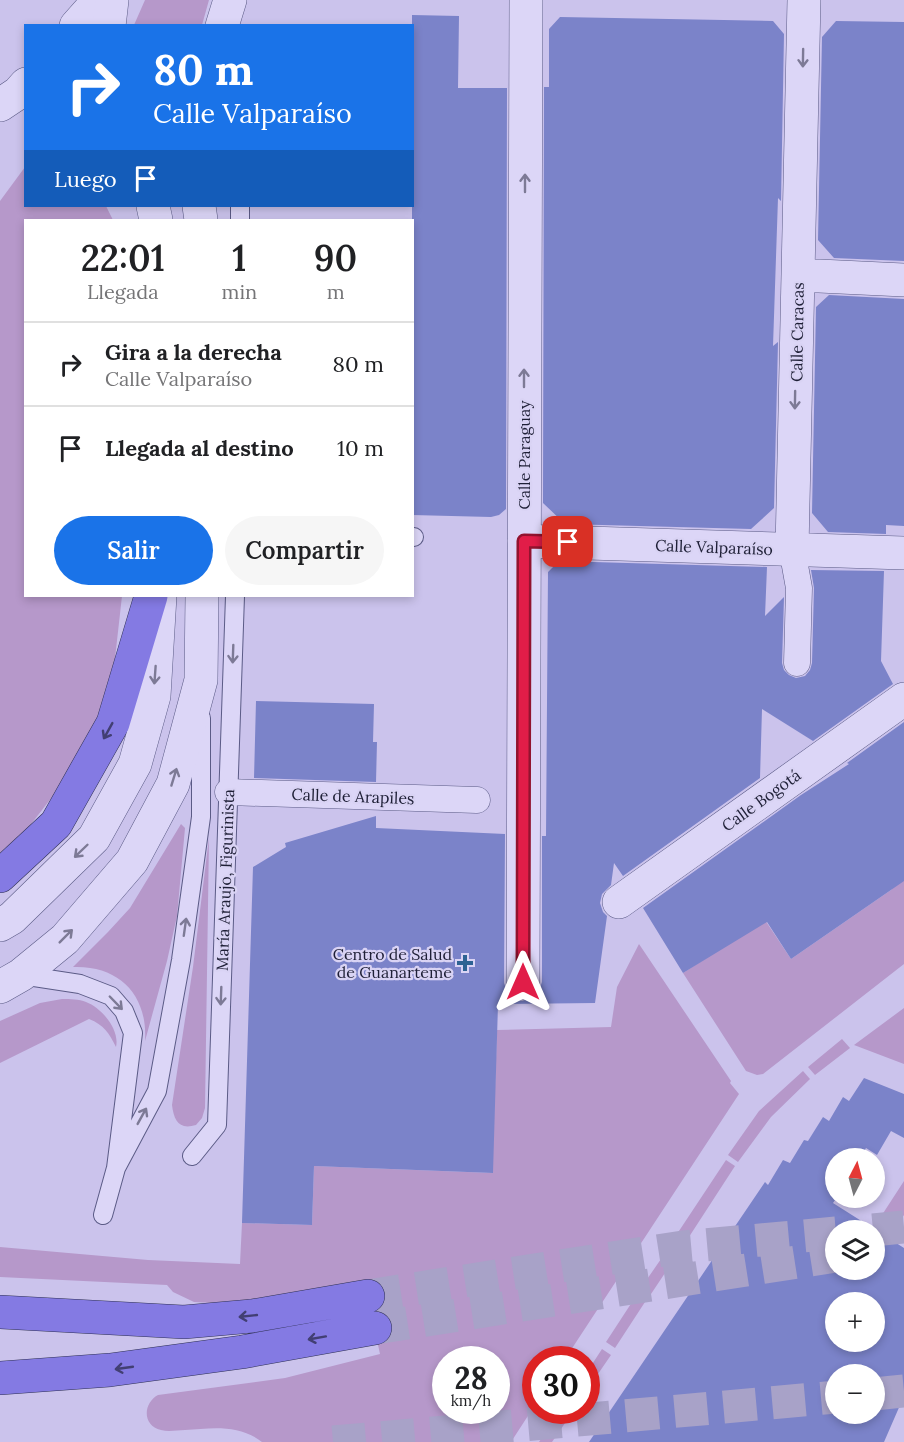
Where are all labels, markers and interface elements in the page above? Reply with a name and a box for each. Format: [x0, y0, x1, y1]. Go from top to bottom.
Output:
text: 80 m [153, 43, 253, 97]
icon: right [54, 48, 132, 126]
one-way arrow [797, 48, 808, 68]
text: Calle Valparaíso [153, 96, 352, 130]
icon: arrive [129, 162, 162, 195]
text: Luego [54, 165, 117, 193]
one-way arrow [519, 173, 531, 193]
text: 22:01 [81, 235, 165, 281]
text: 1 [232, 235, 246, 281]
text: 90 [314, 235, 357, 281]
text: Llegada [87, 279, 159, 304]
text: min [222, 279, 257, 304]
text: m [327, 279, 345, 304]
street label: Calle Caracas [786, 282, 808, 382]
text: Gira a la derecha [105, 338, 282, 366]
icon: right [54, 348, 87, 381]
text: 80 m [333, 350, 384, 378]
text: Calle Valparaíso [105, 366, 252, 391]
one-way arrow [518, 368, 530, 388]
one-way arrow [790, 390, 801, 410]
street label: Calle Paraguay [514, 400, 534, 509]
icon: arrive [54, 432, 87, 465]
text: Llegada al destino [105, 434, 294, 462]
text: 10 m [337, 434, 384, 462]
button: Salir [54, 516, 213, 585]
button: Compartir [225, 516, 384, 585]
pin [542, 516, 593, 567]
icon: arrive [551, 525, 584, 558]
street label: Calle Valparaíso [655, 535, 773, 559]
one-way arrow [227, 643, 239, 663]
one-way arrow [149, 664, 160, 684]
one-way arrow [102, 722, 114, 739]
street label: Calle Bogotá [718, 765, 804, 835]
one-way arrow [169, 768, 180, 787]
street label: Calle de Arapiles [291, 784, 415, 808]
street label: María Araujo, Figurinista [212, 789, 238, 971]
one-way arrow [73, 844, 88, 858]
one-way arrow [180, 918, 191, 937]
one-way arrow [58, 929, 73, 944]
place label: Centro de Salud de Guanarteme [333, 944, 452, 982]
position arrow [491, 950, 555, 1014]
marker: Centro de Salud de Guanarteme [456, 954, 474, 972]
one-way arrow [216, 985, 227, 1005]
one-way arrow [108, 995, 123, 1010]
one-way arrow [137, 1107, 148, 1125]
north arrow [825, 1148, 885, 1208]
map controls [825, 1148, 885, 1424]
button: layers [825, 1220, 885, 1280]
button: + [825, 1292, 885, 1352]
one-way arrow [239, 1311, 258, 1322]
one-way arrow [308, 1333, 327, 1344]
speed limit sign: 30 [522, 1346, 600, 1424]
text: 28 [454, 1359, 488, 1397]
one-way arrow [115, 1363, 135, 1374]
button: − [825, 1364, 885, 1424]
text: km/h [451, 1391, 491, 1410]

